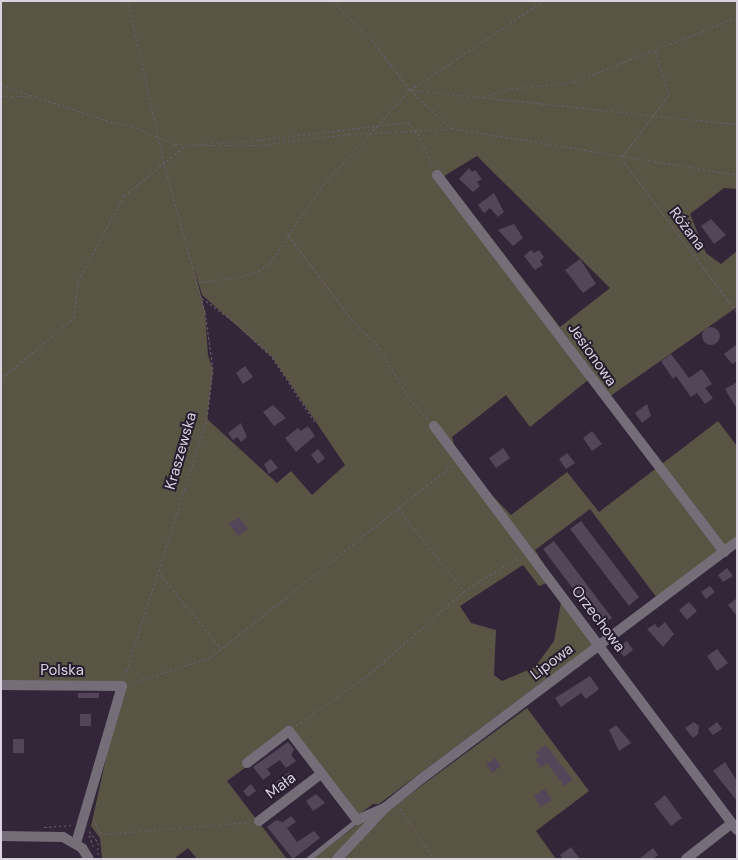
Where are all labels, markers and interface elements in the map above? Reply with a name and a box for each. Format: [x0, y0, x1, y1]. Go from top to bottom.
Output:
street label: Różana [665, 204, 709, 254]
street label: Jesionowa [564, 320, 620, 390]
street label: Kraszewska [161, 410, 201, 492]
street label: Orzechowa [567, 583, 629, 655]
street label: Lipowa [527, 640, 577, 684]
street label: Polska [40, 662, 84, 680]
street label: Mała [263, 769, 299, 803]

